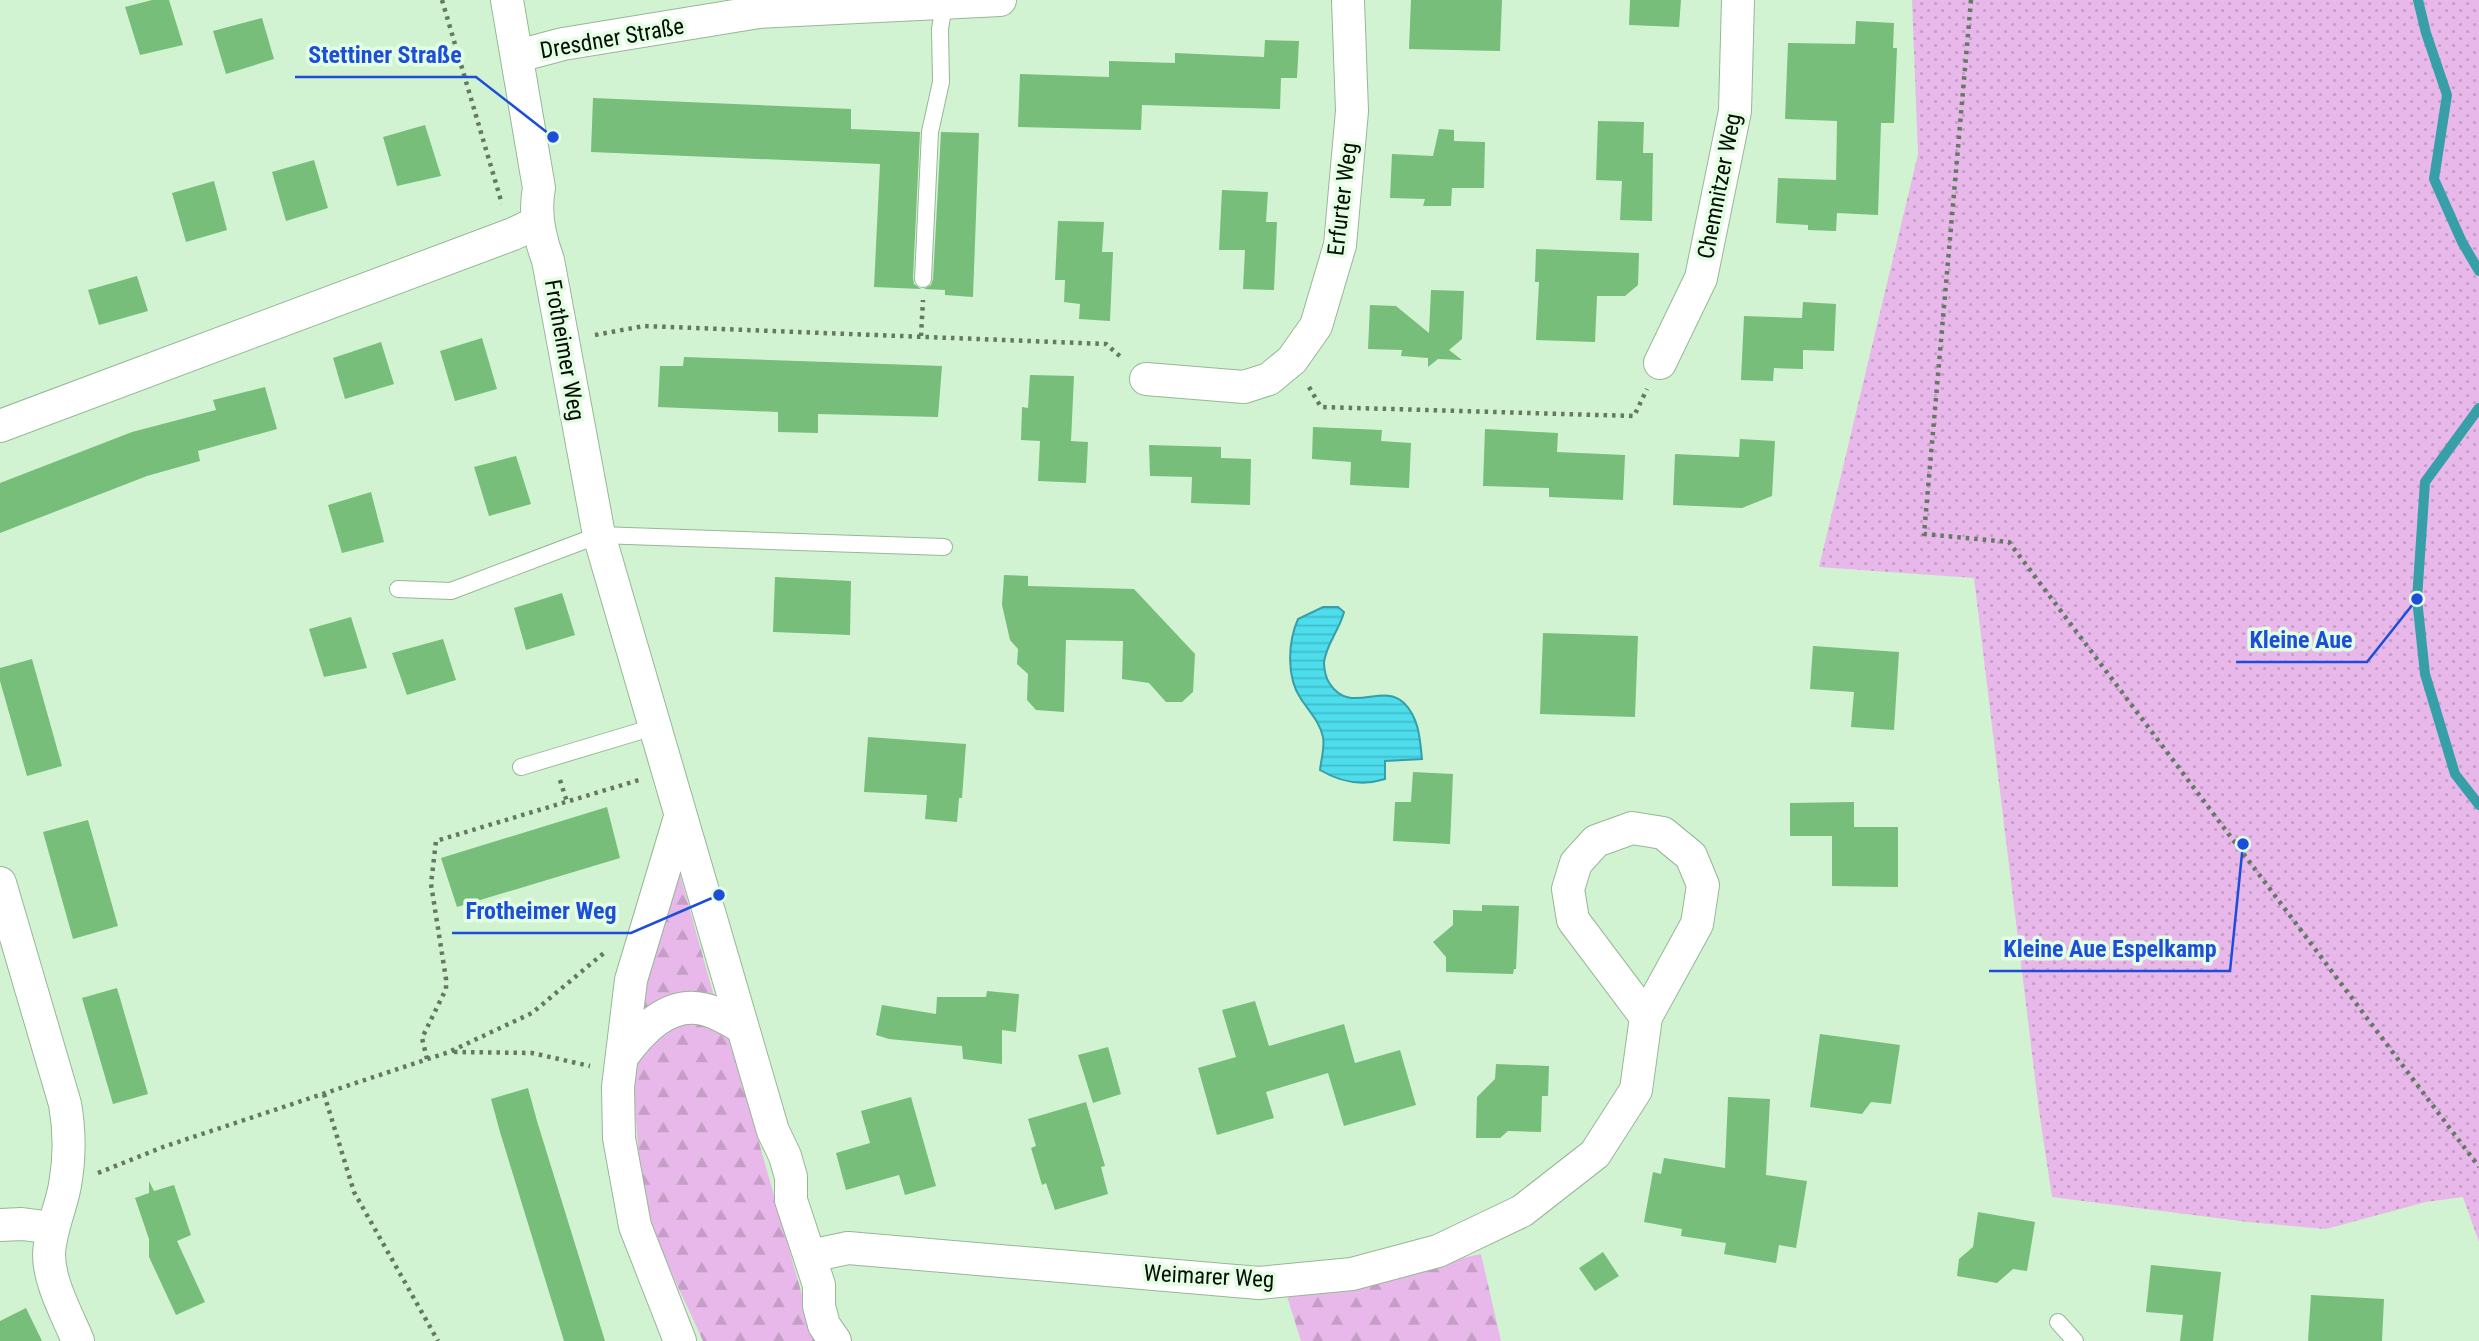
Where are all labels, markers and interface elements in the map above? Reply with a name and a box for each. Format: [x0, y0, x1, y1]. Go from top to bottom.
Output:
street label: Dresdner Straße [538, 13, 686, 64]
callout: Stettiner Straße [295, 32, 476, 77]
text: Stettiner Straße [308, 41, 462, 69]
street label: Chemnitzer Weg [1692, 111, 1747, 261]
street label: Erfurter Weg [1322, 141, 1363, 257]
street label: Frotheimer Weg [539, 277, 590, 423]
callout: Kleine Aue [2236, 617, 2367, 662]
text: Kleine Aue [2249, 626, 2353, 654]
callout: Frotheimer Weg [452, 888, 631, 933]
text: Frotheimer Weg [465, 897, 617, 925]
callout: Kleine Aue Espelkamp [1989, 926, 2230, 971]
text: Kleine Aue Espelkamp [2003, 935, 2217, 963]
street label: Weimarer Weg [1143, 1260, 1275, 1293]

